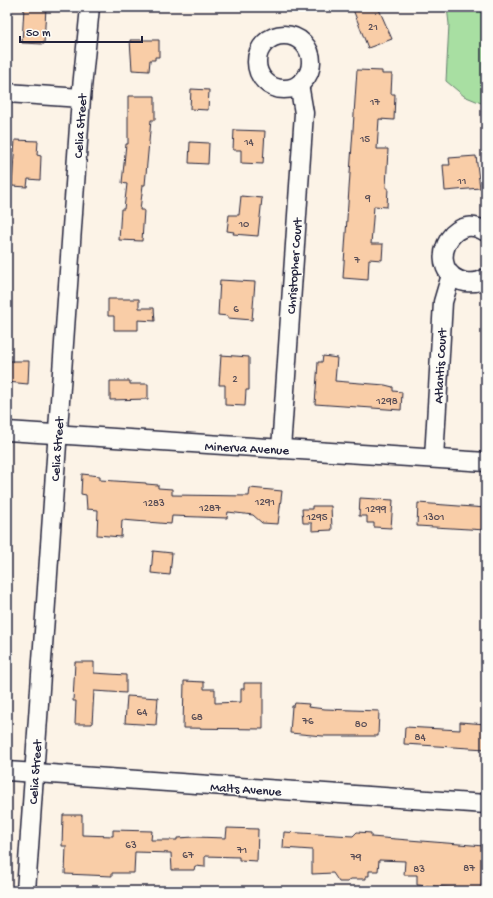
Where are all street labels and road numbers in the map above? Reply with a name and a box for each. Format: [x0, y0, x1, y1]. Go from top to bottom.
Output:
street label: Celia Street [72, 92, 91, 159]
street label: Christopher Court [285, 216, 306, 315]
street label: Atlantis Court [432, 327, 451, 404]
street label: Celia Street [49, 415, 68, 482]
street label: Minerva Avenue [204, 440, 290, 459]
street label: Celia Street [27, 738, 46, 805]
street label: Malts Avenue [210, 781, 282, 800]

